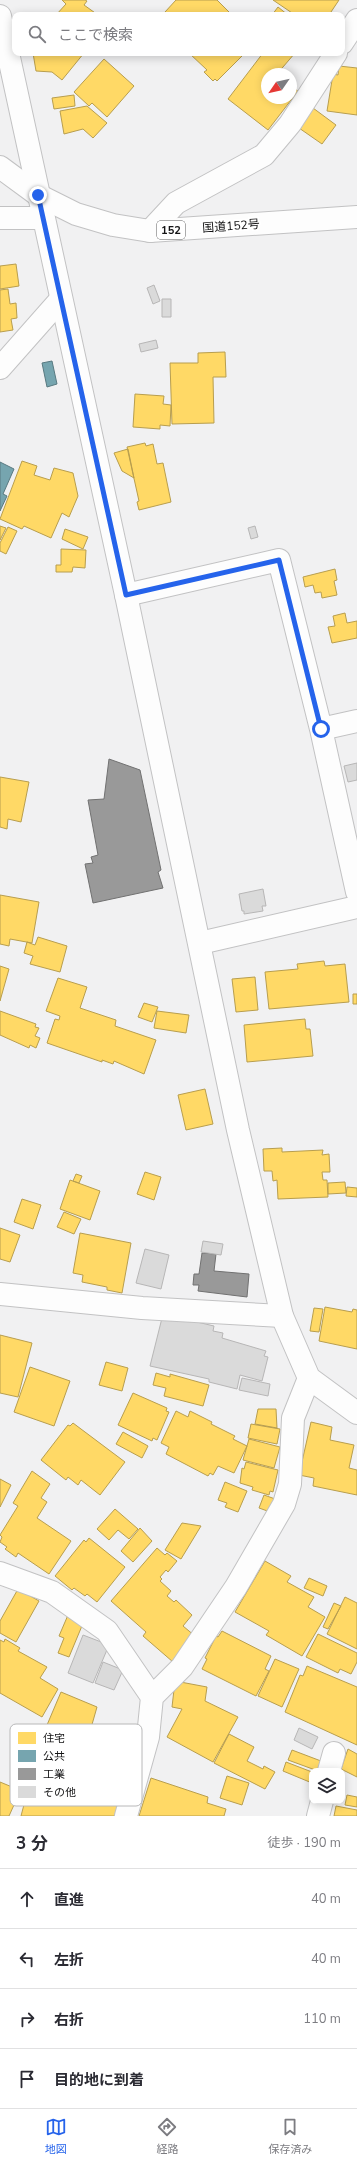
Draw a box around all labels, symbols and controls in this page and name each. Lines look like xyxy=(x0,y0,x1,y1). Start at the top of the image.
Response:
search box xyxy=(12,12,345,56)
icon: search xyxy=(26,23,48,45)
text: ここで検索 xyxy=(58,25,133,45)
north arrow xyxy=(261,68,297,104)
route end xyxy=(29,186,47,204)
street label: 国道152号 xyxy=(202,216,260,236)
road number: 152 xyxy=(157,221,185,239)
route start xyxy=(312,720,330,738)
legend xyxy=(10,1724,142,1806)
text: 住宅 xyxy=(43,1731,65,1746)
text: 公共 xyxy=(43,1749,65,1764)
text: 工業 xyxy=(43,1767,65,1782)
map controls xyxy=(309,1768,345,1804)
button: layers xyxy=(309,1768,345,1804)
text: その他 xyxy=(43,1785,76,1800)
text: 3 分 xyxy=(16,1832,48,1855)
text: 徒歩 · 190 m xyxy=(267,1834,341,1852)
icon: ahead xyxy=(16,1888,38,1910)
text: 直進 xyxy=(54,1890,84,1910)
text: 40 m xyxy=(311,1890,341,1908)
icon: left xyxy=(16,1948,38,1970)
text: 左折 xyxy=(54,1950,84,1970)
text: 40 m xyxy=(311,1950,341,1968)
icon: right xyxy=(16,2008,38,2030)
text: 右折 xyxy=(54,2010,84,2030)
text: 110 m xyxy=(303,2010,341,2028)
icon: arrive xyxy=(16,2068,38,2090)
text: 目的地に到着 xyxy=(54,2070,144,2090)
tab: 地図 xyxy=(45,2116,67,2157)
tab: 経路 xyxy=(156,2116,178,2157)
tab: 保存済み xyxy=(268,2116,312,2157)

